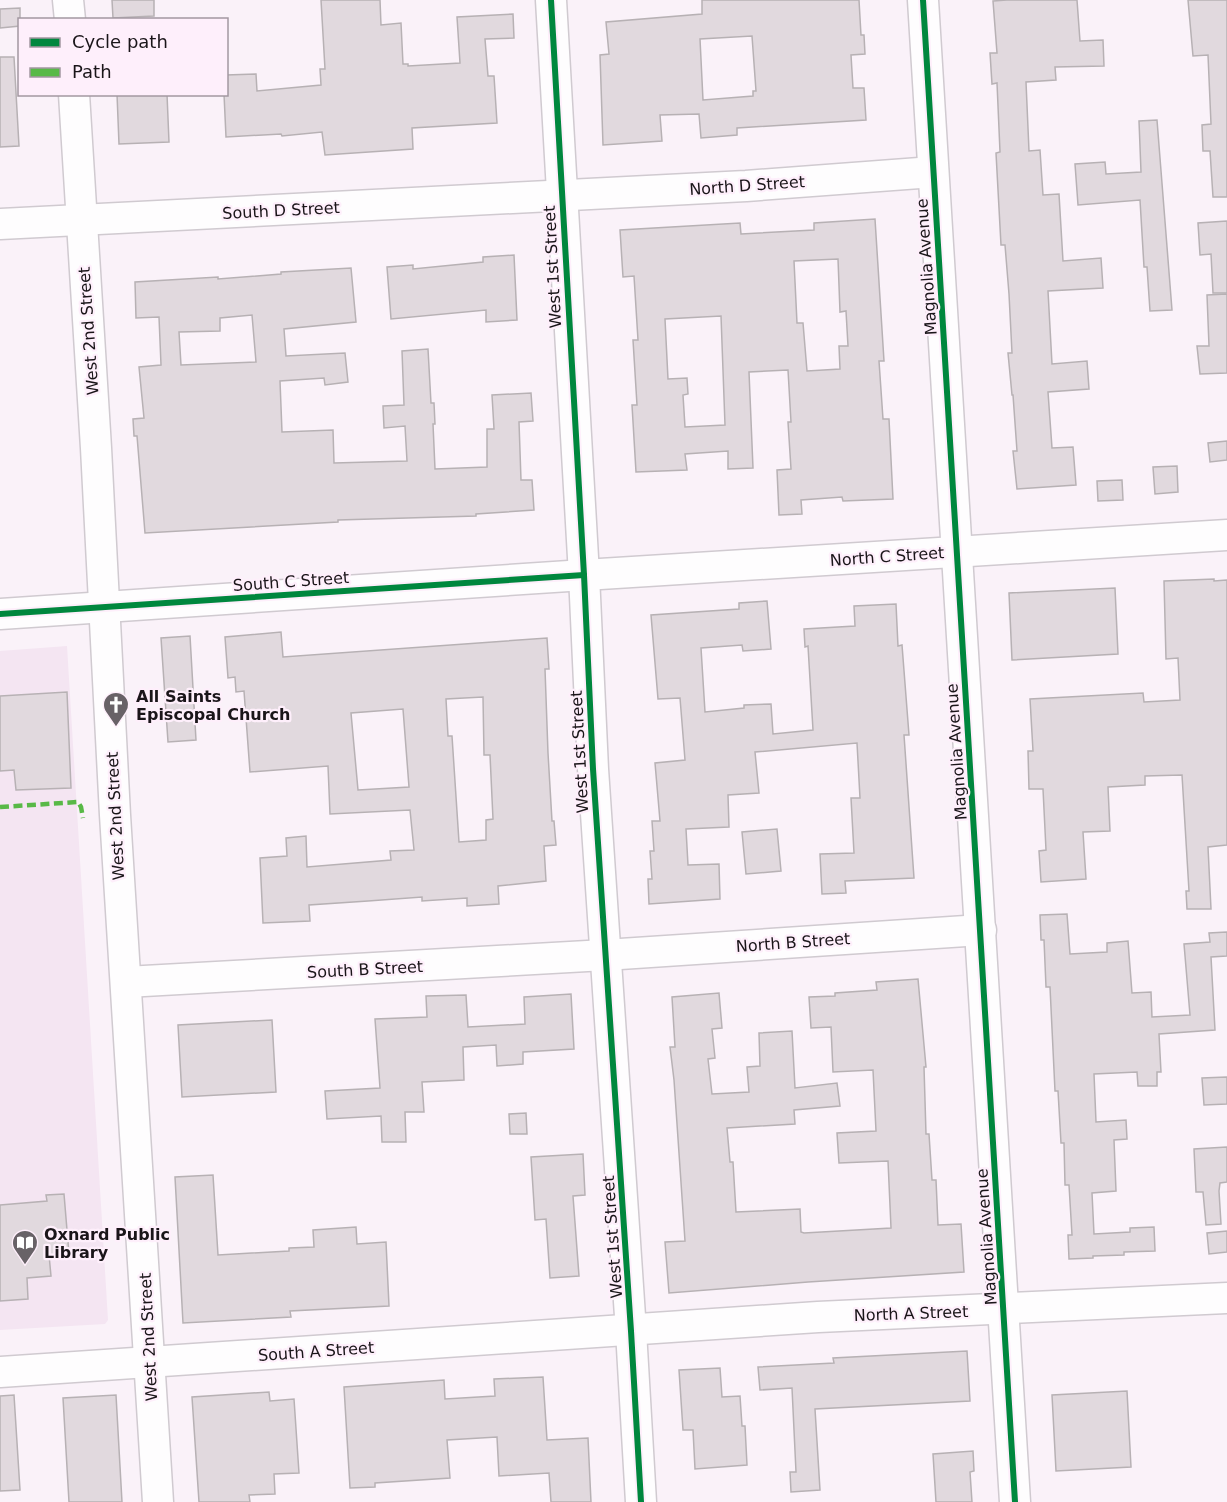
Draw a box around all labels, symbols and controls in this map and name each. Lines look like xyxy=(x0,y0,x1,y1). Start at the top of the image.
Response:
legend xyxy=(18,18,228,96)
text: Cycle path xyxy=(72,31,168,52)
text: Path xyxy=(72,61,112,82)
street label: North D Street xyxy=(689,172,805,199)
street label: South D Street xyxy=(222,198,340,223)
street label: Magnolia Avenue xyxy=(912,198,941,336)
street label: West 1st Street xyxy=(540,205,565,329)
street label: West 2nd Street xyxy=(75,266,102,396)
street label: North C Street xyxy=(829,543,945,570)
street label: South C Street xyxy=(232,568,350,595)
street label: Magnolia Avenue xyxy=(942,683,971,821)
place label: All Saints Episcopal Church xyxy=(136,687,290,724)
church icon: All Saints Episcopal Church xyxy=(101,690,131,728)
street label: West 1st Street xyxy=(567,690,592,814)
street label: West 2nd Street xyxy=(103,751,128,881)
street label: North B Street xyxy=(735,929,851,956)
street label: South B Street xyxy=(306,957,424,982)
street label: Magnolia Avenue xyxy=(972,1168,1001,1306)
street label: West 1st Street xyxy=(599,1175,626,1299)
place label: Oxnard Public Library xyxy=(44,1225,170,1262)
library icon: Oxnard Public Library xyxy=(10,1228,40,1266)
street label: West 2nd Street xyxy=(136,1272,161,1402)
street label: North A Street xyxy=(853,1302,969,1325)
street label: South A Street xyxy=(257,1338,375,1365)

